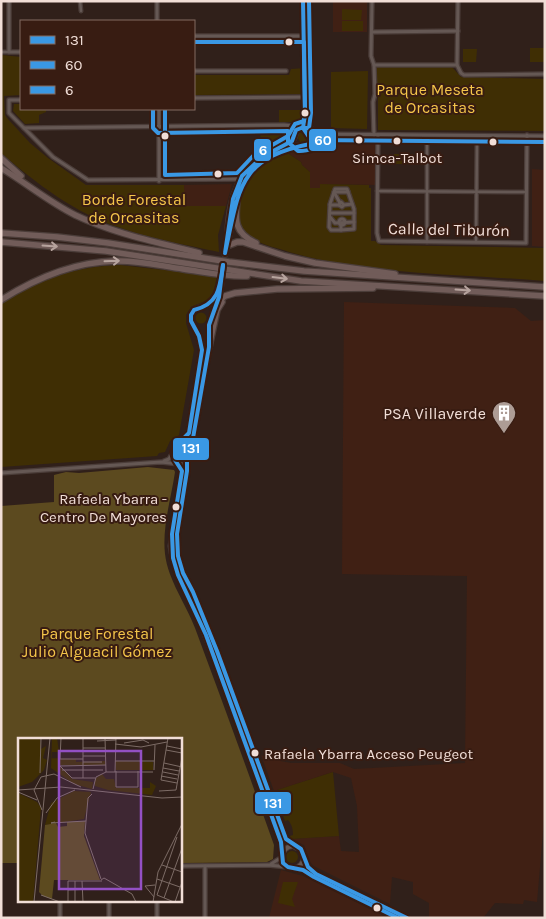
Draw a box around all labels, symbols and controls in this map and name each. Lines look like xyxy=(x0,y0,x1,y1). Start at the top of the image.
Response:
legend xyxy=(20,20,195,110)
text: 131 xyxy=(65,31,84,49)
unlabelled marker xyxy=(284,37,294,47)
text: 60 xyxy=(65,56,83,74)
park label: Parque Meseta de Orcasitas xyxy=(376,80,484,117)
text: 6 xyxy=(65,81,74,99)
unlabelled marker xyxy=(300,108,310,118)
line badge: 60 xyxy=(308,128,337,152)
unlabelled marker xyxy=(160,131,170,141)
text: 60 xyxy=(314,132,332,149)
unlabelled marker xyxy=(354,135,364,145)
marker: Simca-Talbot xyxy=(392,136,402,146)
unlabelled marker xyxy=(488,137,498,147)
line badge: 6 xyxy=(253,138,272,162)
text: 6 xyxy=(259,142,267,159)
place label: Simca-Talbot xyxy=(352,149,442,167)
unlabelled marker xyxy=(213,169,223,179)
park label: Borde Forestal de Orcasitas xyxy=(82,190,186,227)
street label: Calle del Tiburón xyxy=(388,219,510,240)
one-way arrow xyxy=(42,241,58,250)
one-way arrow xyxy=(103,257,119,266)
one-way arrow xyxy=(272,273,288,283)
one-way arrow xyxy=(455,286,471,295)
building icon: PSA Villaverde xyxy=(491,400,517,434)
place label: PSA Villaverde xyxy=(383,404,486,423)
line badge: 131 xyxy=(172,437,210,461)
text: 131 xyxy=(182,440,200,457)
place label: Rafaela Ybarra - Centro De Mayores xyxy=(40,490,167,526)
marker: Rafaela Ybarra - Centro De Mayores xyxy=(171,502,181,512)
park label: Parque Forestal Julio Alguacil Gómez xyxy=(22,624,172,661)
inset map xyxy=(18,738,181,902)
place label: Rafaela Ybarra Acceso Peugeot xyxy=(264,745,473,763)
marker: Rafaela Ybarra Acceso Peugeot xyxy=(250,748,260,758)
line badge: 131 xyxy=(254,791,292,815)
text: 131 xyxy=(264,795,282,812)
unlabelled marker xyxy=(372,903,382,913)

